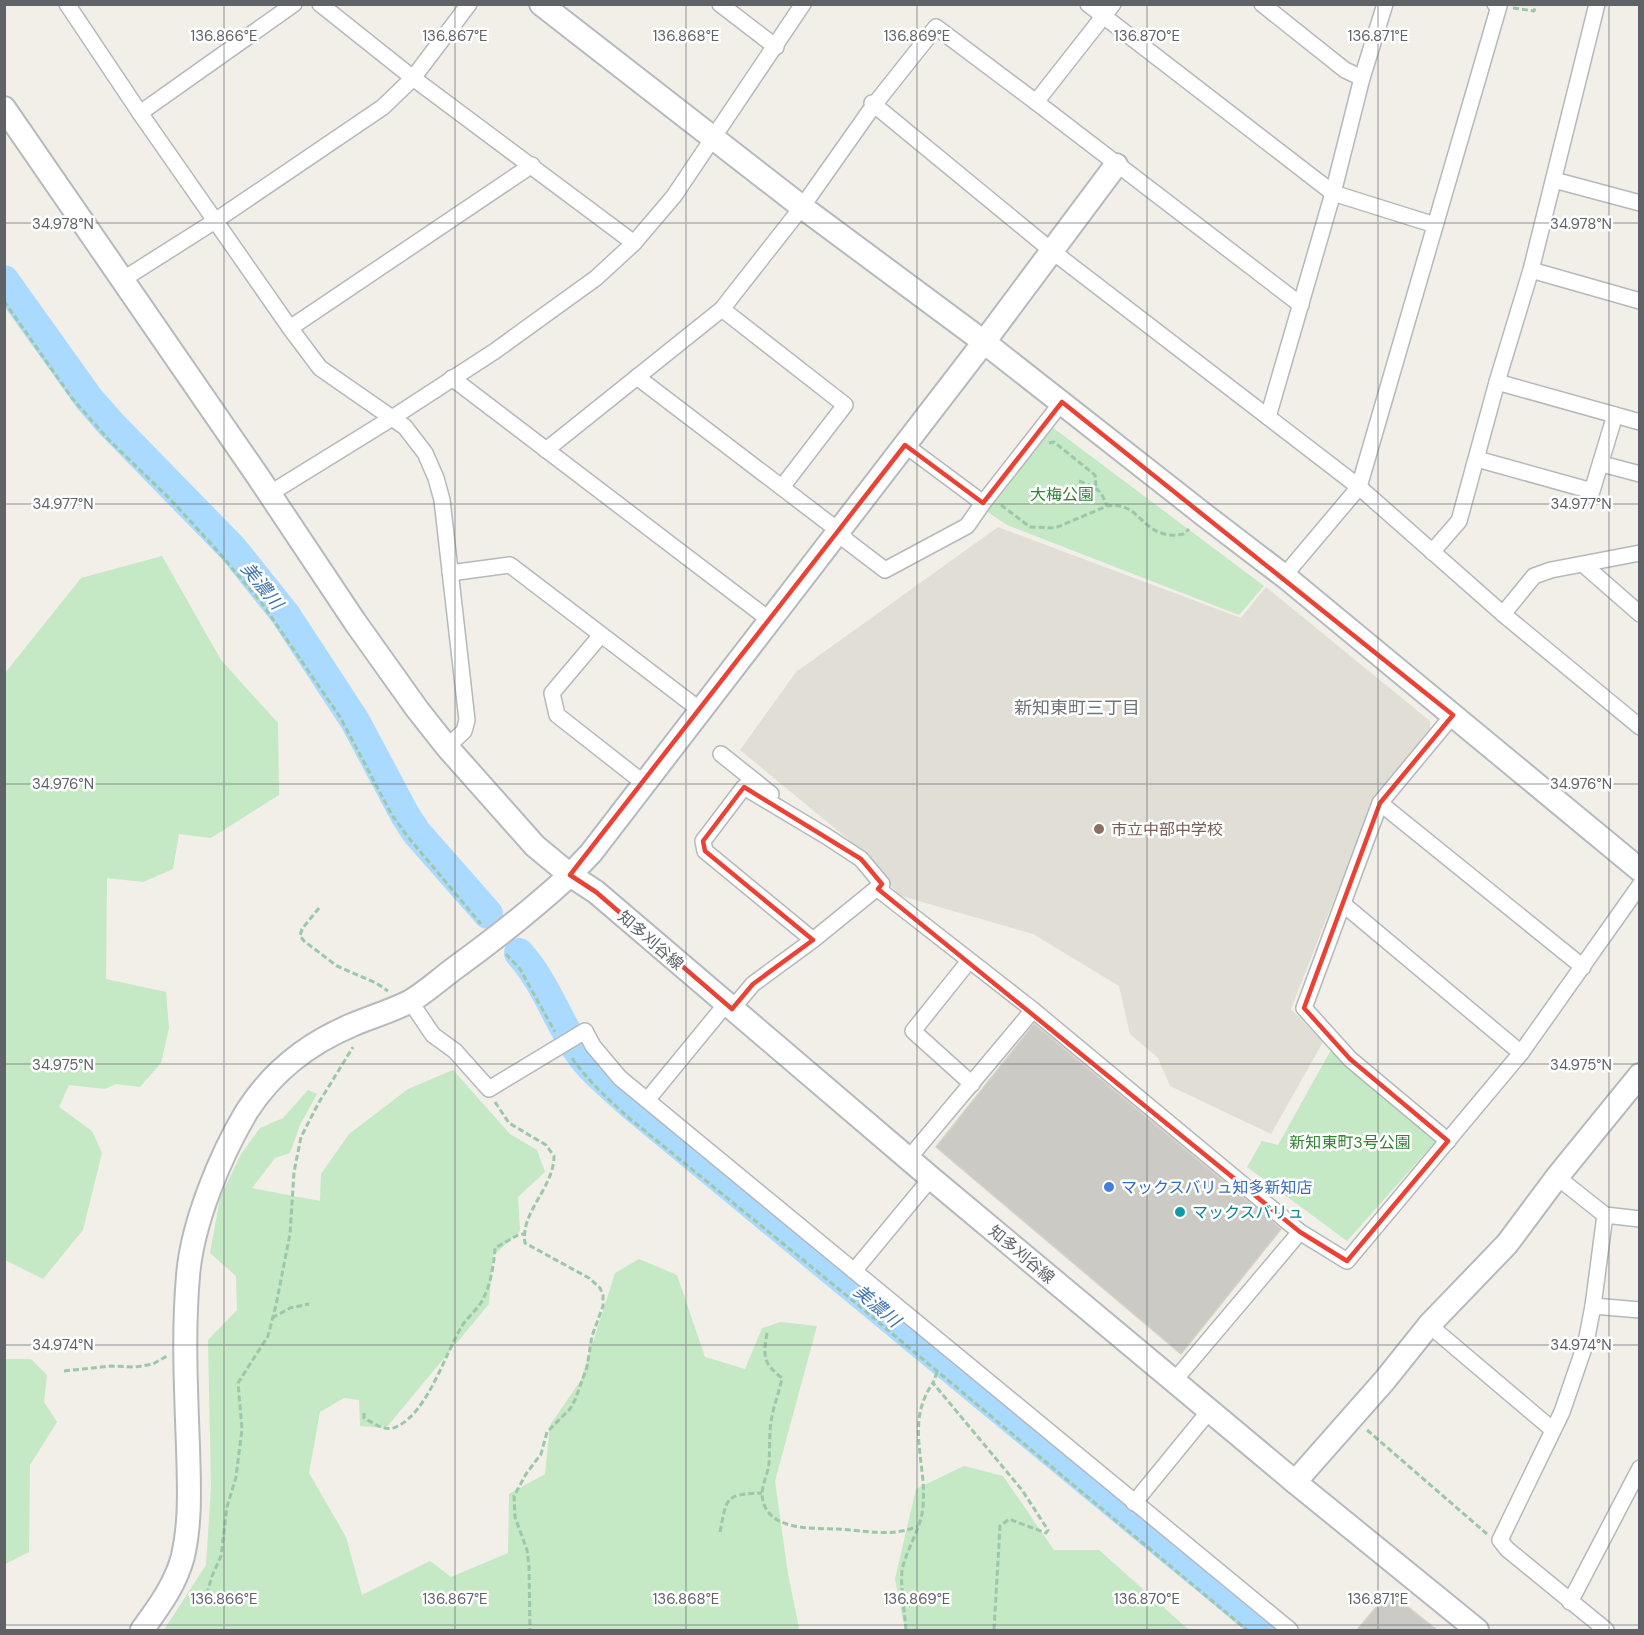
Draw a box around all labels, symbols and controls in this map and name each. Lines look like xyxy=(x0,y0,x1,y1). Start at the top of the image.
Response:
text: 136.866°E xyxy=(191,26,257,46)
text: 136.867°E xyxy=(422,26,488,46)
text: 136.868°E xyxy=(653,26,719,46)
text: 136.869°E xyxy=(884,26,950,46)
text: 136.870°E xyxy=(1114,26,1180,46)
text: 136.871°E xyxy=(1348,26,1408,46)
text: 34.978°N xyxy=(32,214,94,234)
text: 34.978°N xyxy=(1550,214,1612,234)
park label: 大梅公園 xyxy=(1030,484,1094,505)
text: 34.977°N xyxy=(32,494,94,514)
text: 34.977°N xyxy=(1550,494,1612,514)
water label: 美濃川 xyxy=(236,557,290,616)
district label: 新知東町三丁目 xyxy=(1014,696,1140,720)
text: 34.976°N xyxy=(32,774,94,794)
text: 34.976°N xyxy=(1550,774,1612,794)
place label: 市立中部中学校 xyxy=(1111,819,1223,840)
marker: 市立中部中学校 xyxy=(1092,822,1106,836)
street label: 知多刈谷線 xyxy=(614,906,688,975)
text: 34.975°N xyxy=(32,1055,94,1075)
text: 34.975°N xyxy=(1550,1055,1612,1075)
park label: 新知東町3号公園 xyxy=(1289,1132,1411,1153)
place label: マックスバリュ知多新知店 xyxy=(1121,1177,1313,1198)
marker: マックスバリュ知多新知店 xyxy=(1102,1180,1116,1194)
place label: マックスバリュ xyxy=(1192,1202,1304,1223)
marker: マックスバリュ xyxy=(1173,1205,1187,1219)
street label: 知多刈谷線 xyxy=(984,1221,1059,1288)
water label: 美濃川 xyxy=(849,1279,907,1334)
text: 34.974°N xyxy=(32,1335,94,1355)
text: 34.974°N xyxy=(1550,1335,1612,1355)
text: 136.866°E xyxy=(191,1589,257,1609)
text: 136.867°E xyxy=(422,1589,488,1609)
text: 136.868°E xyxy=(653,1589,719,1609)
text: 136.869°E xyxy=(884,1589,950,1609)
text: 136.870°E xyxy=(1114,1589,1180,1609)
text: 136.871°E xyxy=(1348,1589,1408,1609)

